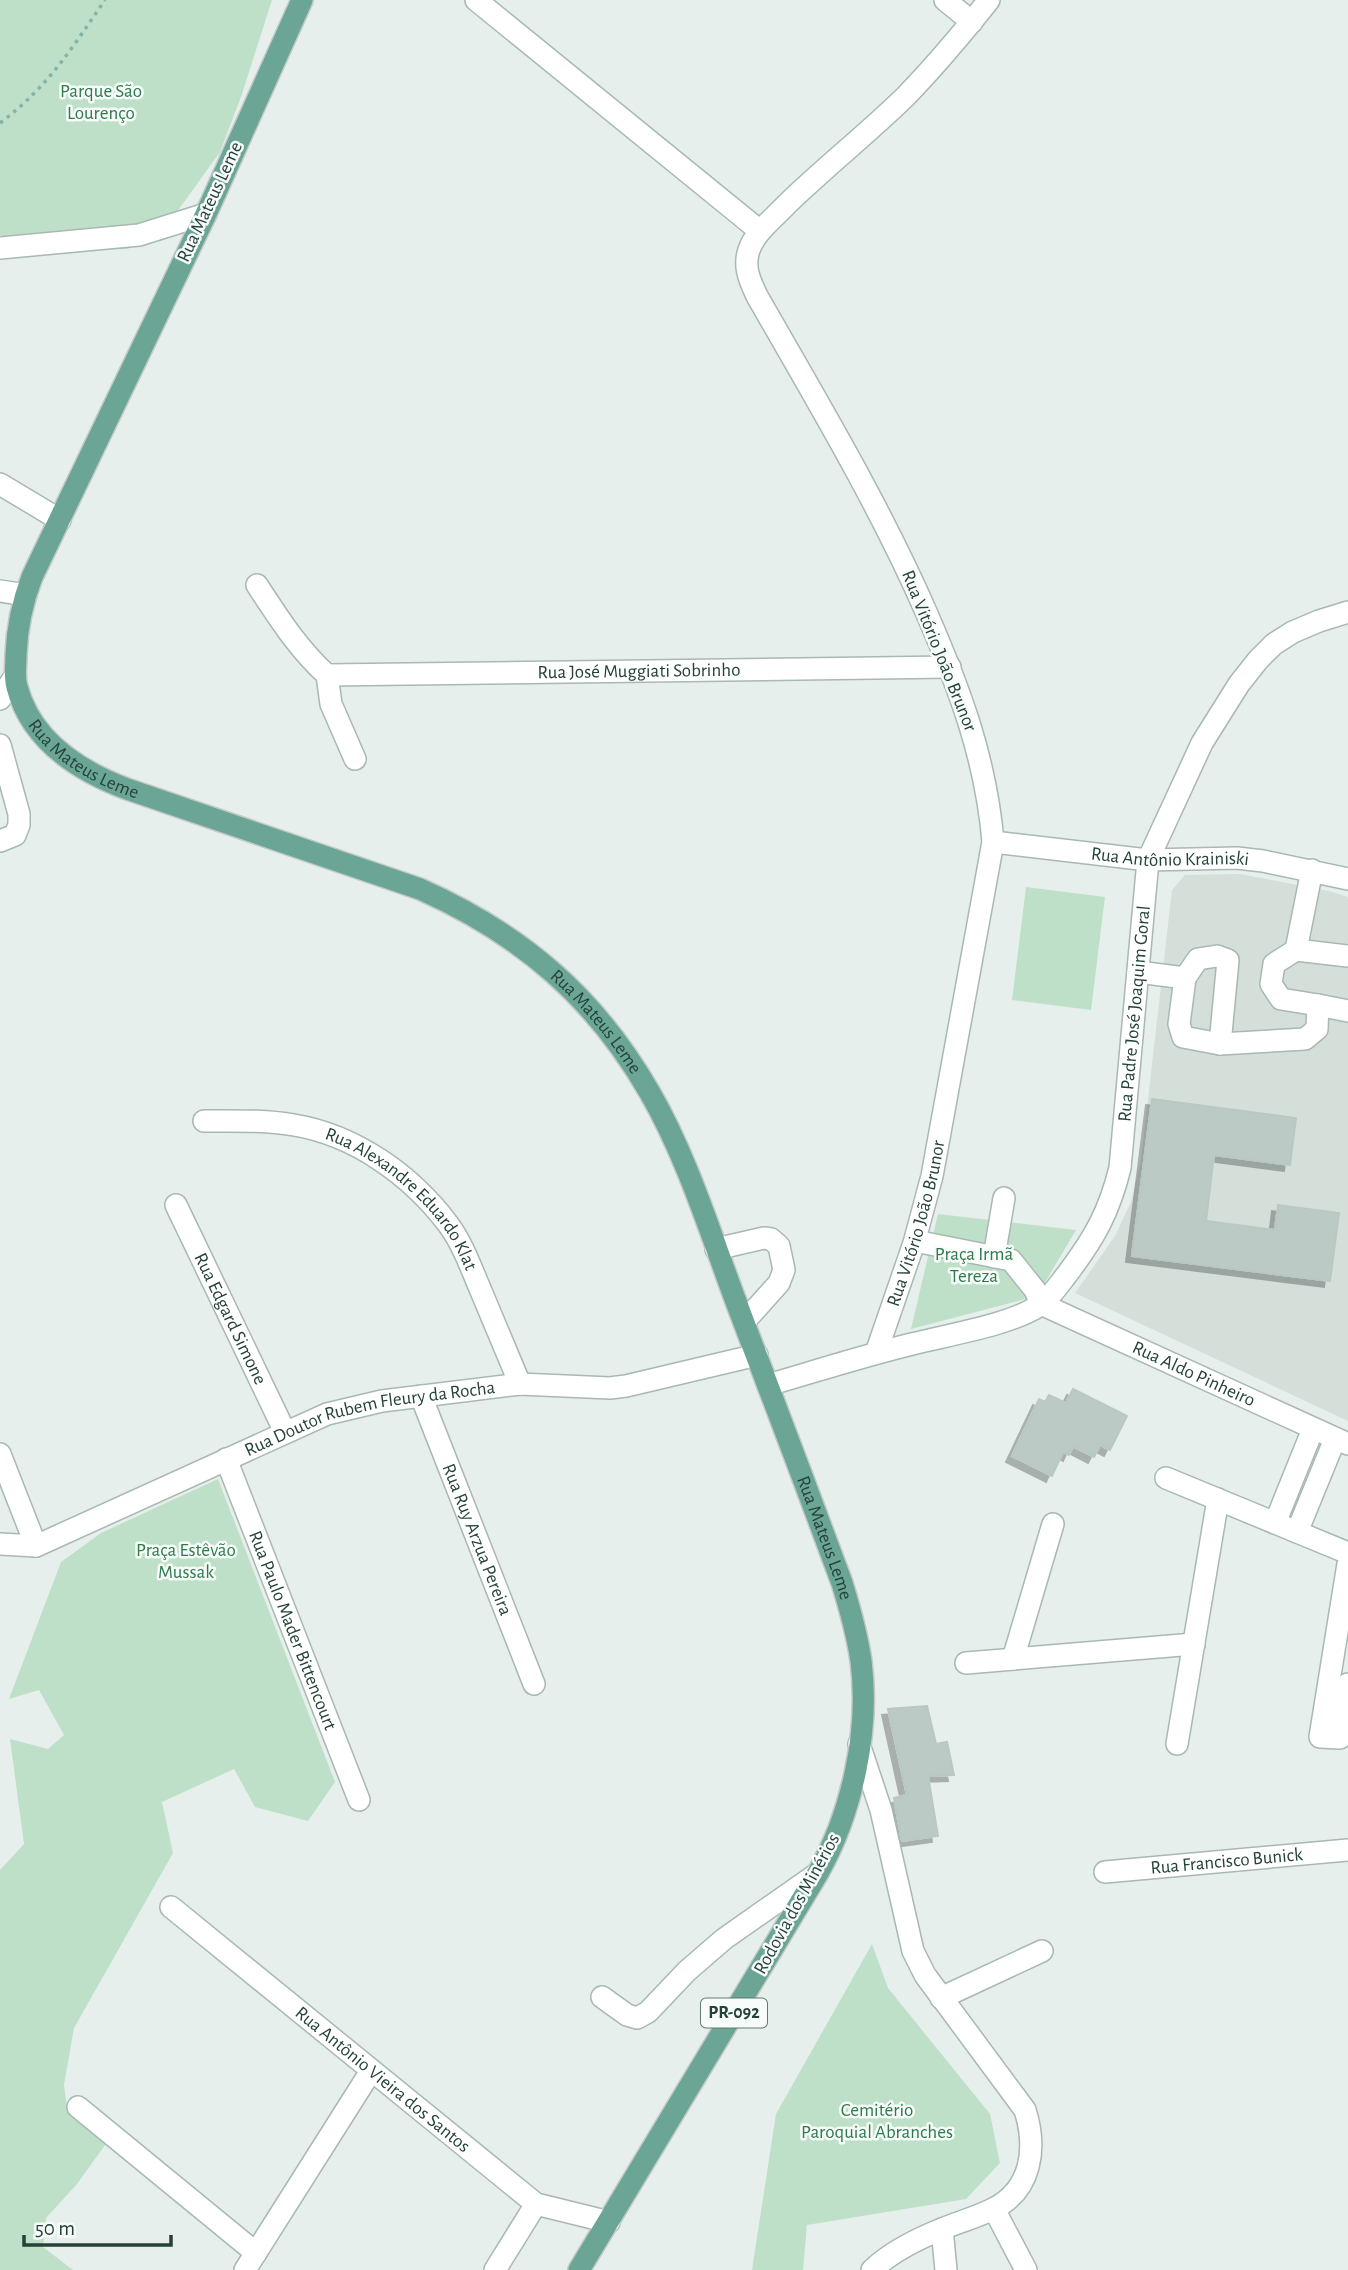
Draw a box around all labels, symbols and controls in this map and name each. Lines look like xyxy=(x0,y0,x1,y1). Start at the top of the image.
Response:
park label: Parque São Lourenço xyxy=(60,82,142,123)
street label: Rua Mateus Leme xyxy=(174,139,246,265)
street label: Rua Vitório João Brunor xyxy=(898,568,980,734)
street label: Rua José Muggiati Sobrinho xyxy=(537,660,741,682)
street label: Rua Mateus Leme xyxy=(25,716,141,802)
street label: Rua Antônio Krainiski xyxy=(1090,844,1250,870)
street label: Rua Padre José Joaquim Goral xyxy=(1115,905,1153,1123)
street label: Rua Mateus Leme xyxy=(547,966,645,1077)
street label: Rua Alexandre Eduardo Klat xyxy=(323,1124,481,1273)
street label: Rua Vitório João Brunor xyxy=(883,1139,948,1309)
park label: Praça Irmã Tereza xyxy=(935,1245,1013,1286)
street label: Rua Edgard Simone xyxy=(191,1250,270,1387)
street label: Rua Aldo Pinheiro xyxy=(1129,1337,1258,1410)
street label: Rua Doutor Rubem Fleury da Rocha xyxy=(242,1378,496,1460)
street label: Rua Ruy Arzua Pereira xyxy=(439,1461,516,1618)
street label: Rua Mateus Leme xyxy=(793,1473,856,1602)
street label: Rua Paulo Mader Bittencourt xyxy=(245,1528,340,1733)
park label: Praça Estêvão Mussak xyxy=(136,1541,236,1582)
street label: Rodovia dos Minérios xyxy=(751,1831,843,1977)
street label: Rua Francisco Bunick xyxy=(1150,1845,1304,1877)
road number: PR-092 xyxy=(701,1998,767,2027)
street label: Rua Antônio Vieira dos Santos xyxy=(292,2003,474,2156)
park label: Cemitério Paroquial Abranches xyxy=(801,2101,953,2142)
scale bar xyxy=(24,2204,172,2248)
text: 50 m xyxy=(35,2218,75,2239)

